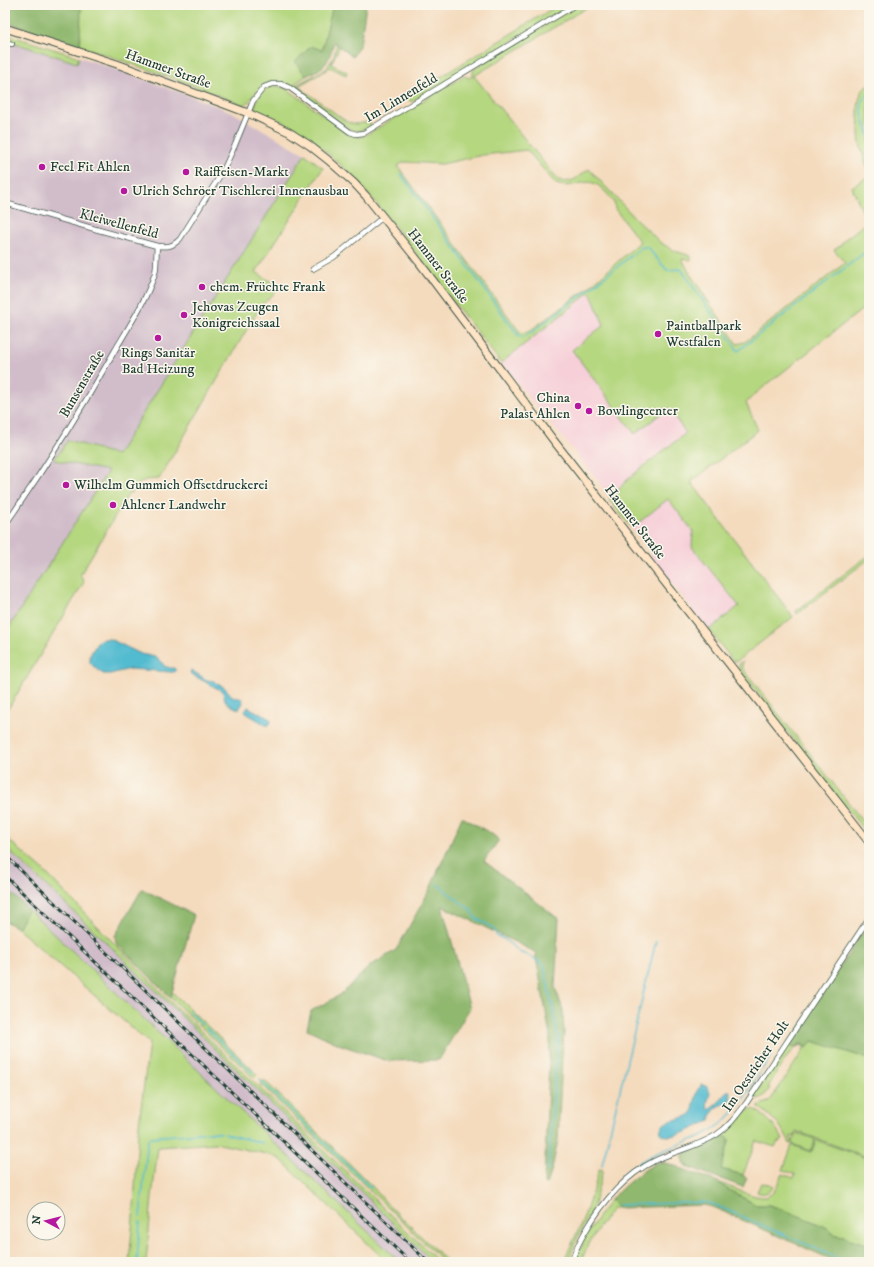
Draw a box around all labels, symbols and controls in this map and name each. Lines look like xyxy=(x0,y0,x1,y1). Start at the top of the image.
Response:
street label: Hammer Straße xyxy=(123,45,214,93)
street label: Im Linnenfeld xyxy=(361,69,441,127)
place label: Feel Fit Ahlen xyxy=(50,158,131,176)
marker: Feel Fit Ahlen xyxy=(37,162,47,172)
place label: Raiffeisen-Markt xyxy=(194,163,289,181)
marker: Raiffeisen-Markt xyxy=(181,167,191,177)
place label: Ulrich Schröer Tischlerei Innenausbau xyxy=(132,182,349,200)
marker: Ulrich Schröer Tischlerei Innenausbau xyxy=(119,186,129,196)
street label: Kleiwellenfeld xyxy=(78,205,160,243)
street label: Hammer Straße xyxy=(403,225,473,307)
place label: ehem. Früchte Frank xyxy=(210,278,326,296)
marker: ehem. Früchte Frank xyxy=(197,282,207,292)
place label: Jehovas Zeugen Königreichssaal xyxy=(190,298,280,332)
marker: Jehovas Zeugen Königreichssaal xyxy=(179,310,189,320)
place label: Paintballpark Westfalen xyxy=(665,317,741,351)
marker: Paintballpark Westfalen xyxy=(653,329,663,339)
marker: Rings Sanitär Bad Heizung xyxy=(153,333,163,343)
place label: Rings Sanitär Bad Heizung xyxy=(121,344,196,378)
street label: Bunsenstraße xyxy=(55,347,109,421)
place label: China Palast Ahlen xyxy=(500,389,571,423)
marker: China Palast Ahlen xyxy=(573,401,583,411)
place label: Bowlingcenter xyxy=(597,402,679,420)
marker: Bowlingcenter xyxy=(584,406,594,416)
place label: Wilhelm Gummich Offsetdruckerei xyxy=(73,476,268,494)
marker: Wilhelm Gummich Offsetdruckerei xyxy=(61,480,71,490)
street label: Hammer Straße xyxy=(600,481,670,563)
place label: Ahlener Landwehr xyxy=(121,496,227,514)
marker: Ahlener Landwehr xyxy=(108,500,118,510)
street label: Im Oestricher Holt xyxy=(719,1016,794,1115)
north arrow xyxy=(26,1201,66,1241)
text: N xyxy=(30,1215,45,1225)

